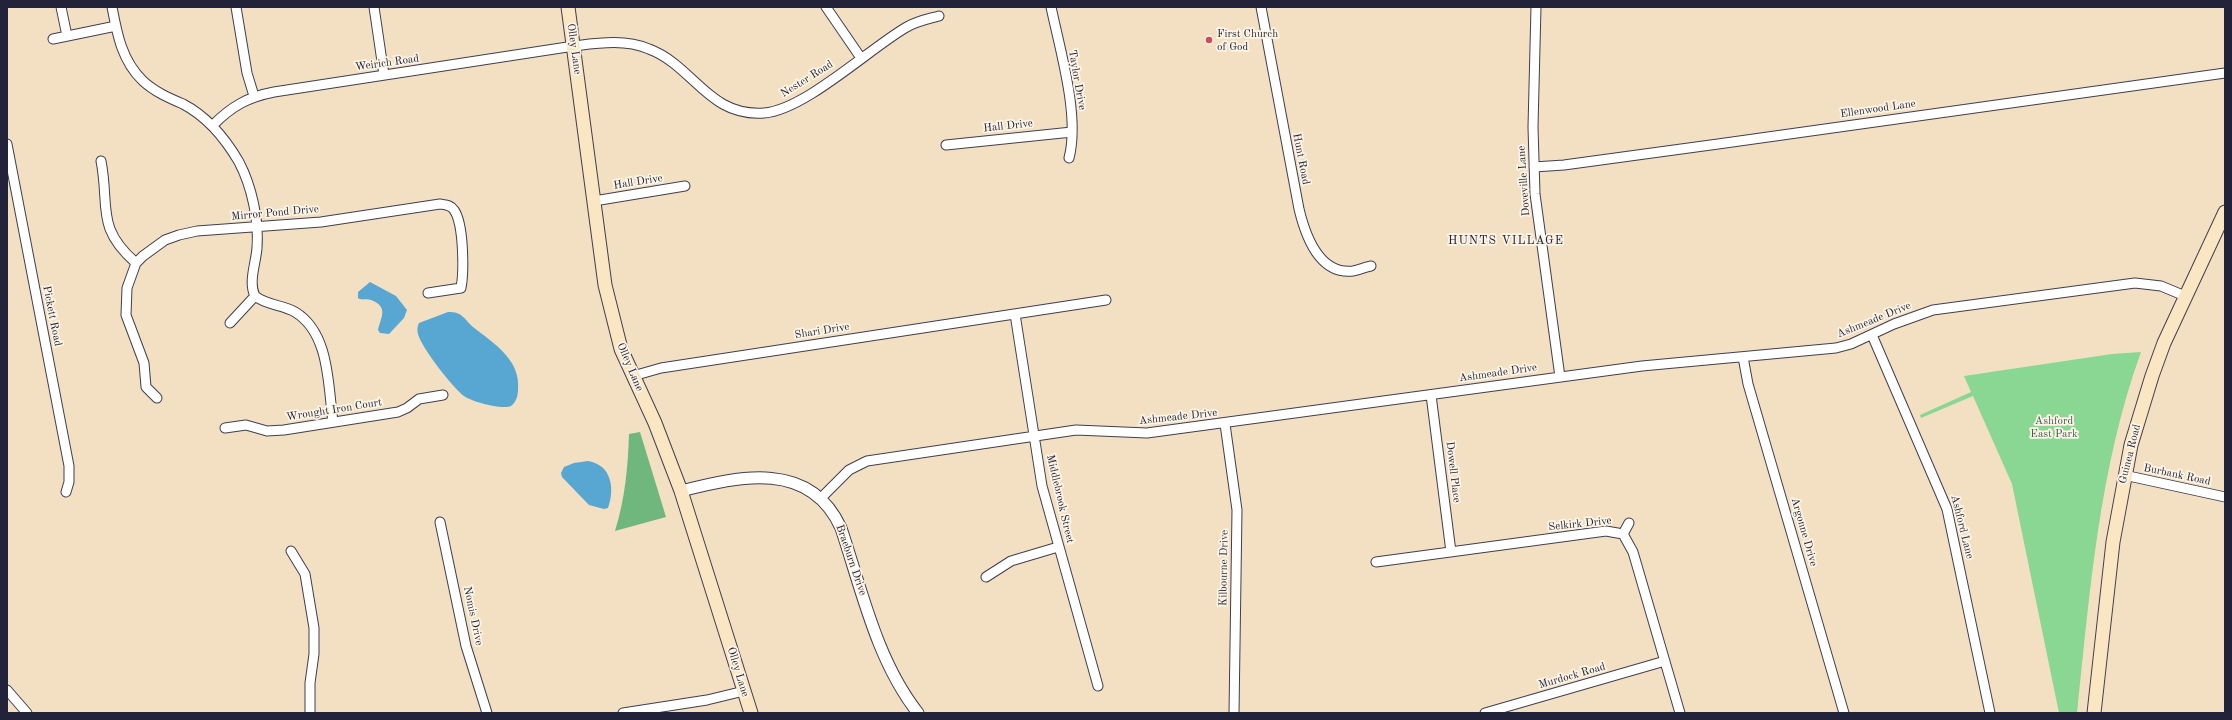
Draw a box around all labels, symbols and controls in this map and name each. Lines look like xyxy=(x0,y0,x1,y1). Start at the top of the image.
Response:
street label: Olley Lane xyxy=(564,23,584,75)
place label: First Church of God xyxy=(1217,27,1278,53)
marker: First Church of God xyxy=(1204,35,1214,45)
street label: Taylor Drive xyxy=(1065,49,1089,111)
street label: Weirich Road xyxy=(354,52,420,74)
street label: Nester Road xyxy=(778,58,836,100)
street label: Ellenwood Lane xyxy=(1839,97,1917,121)
street label: Hall Drive xyxy=(983,117,1033,135)
street label: Hunt Road xyxy=(1290,132,1312,186)
street label: Doveville Lane xyxy=(1515,145,1533,217)
street label: Hall Drive xyxy=(613,172,663,192)
street label: Mirror Pond Drive xyxy=(231,203,319,223)
district label: HUNTS VILLAGE xyxy=(1448,234,1564,248)
street label: Pickett Road xyxy=(40,285,64,347)
street label: Ashmeade Drive xyxy=(1835,299,1913,341)
street label: Shari Drive xyxy=(794,320,850,342)
street label: Olley Lane xyxy=(614,341,646,393)
street label: Ashmeade Drive xyxy=(1458,361,1538,385)
street label: Wrought Iron Court xyxy=(285,396,383,424)
street label: Ashmeade Drive xyxy=(1138,406,1218,428)
park label: Ashford East Park xyxy=(2030,414,2078,440)
street label: Guinea Road xyxy=(2116,423,2144,485)
street label: Dowell Place xyxy=(1443,441,1463,503)
street label: Middlebrook Street xyxy=(1043,453,1077,545)
street label: Burbank Road xyxy=(2142,461,2212,489)
street label: Ashford Lane xyxy=(1948,494,1976,560)
street label: Argonne Drive xyxy=(1788,496,1820,568)
street label: Selkirk Drive xyxy=(1548,514,1612,534)
street label: Braeburn Drive xyxy=(833,523,869,597)
street label: Kilbourne Drive xyxy=(1217,530,1231,606)
street label: Nomis Drive xyxy=(460,585,486,647)
street label: Olley Lane xyxy=(724,645,752,699)
street label: Murdock Road xyxy=(1537,660,1607,692)

